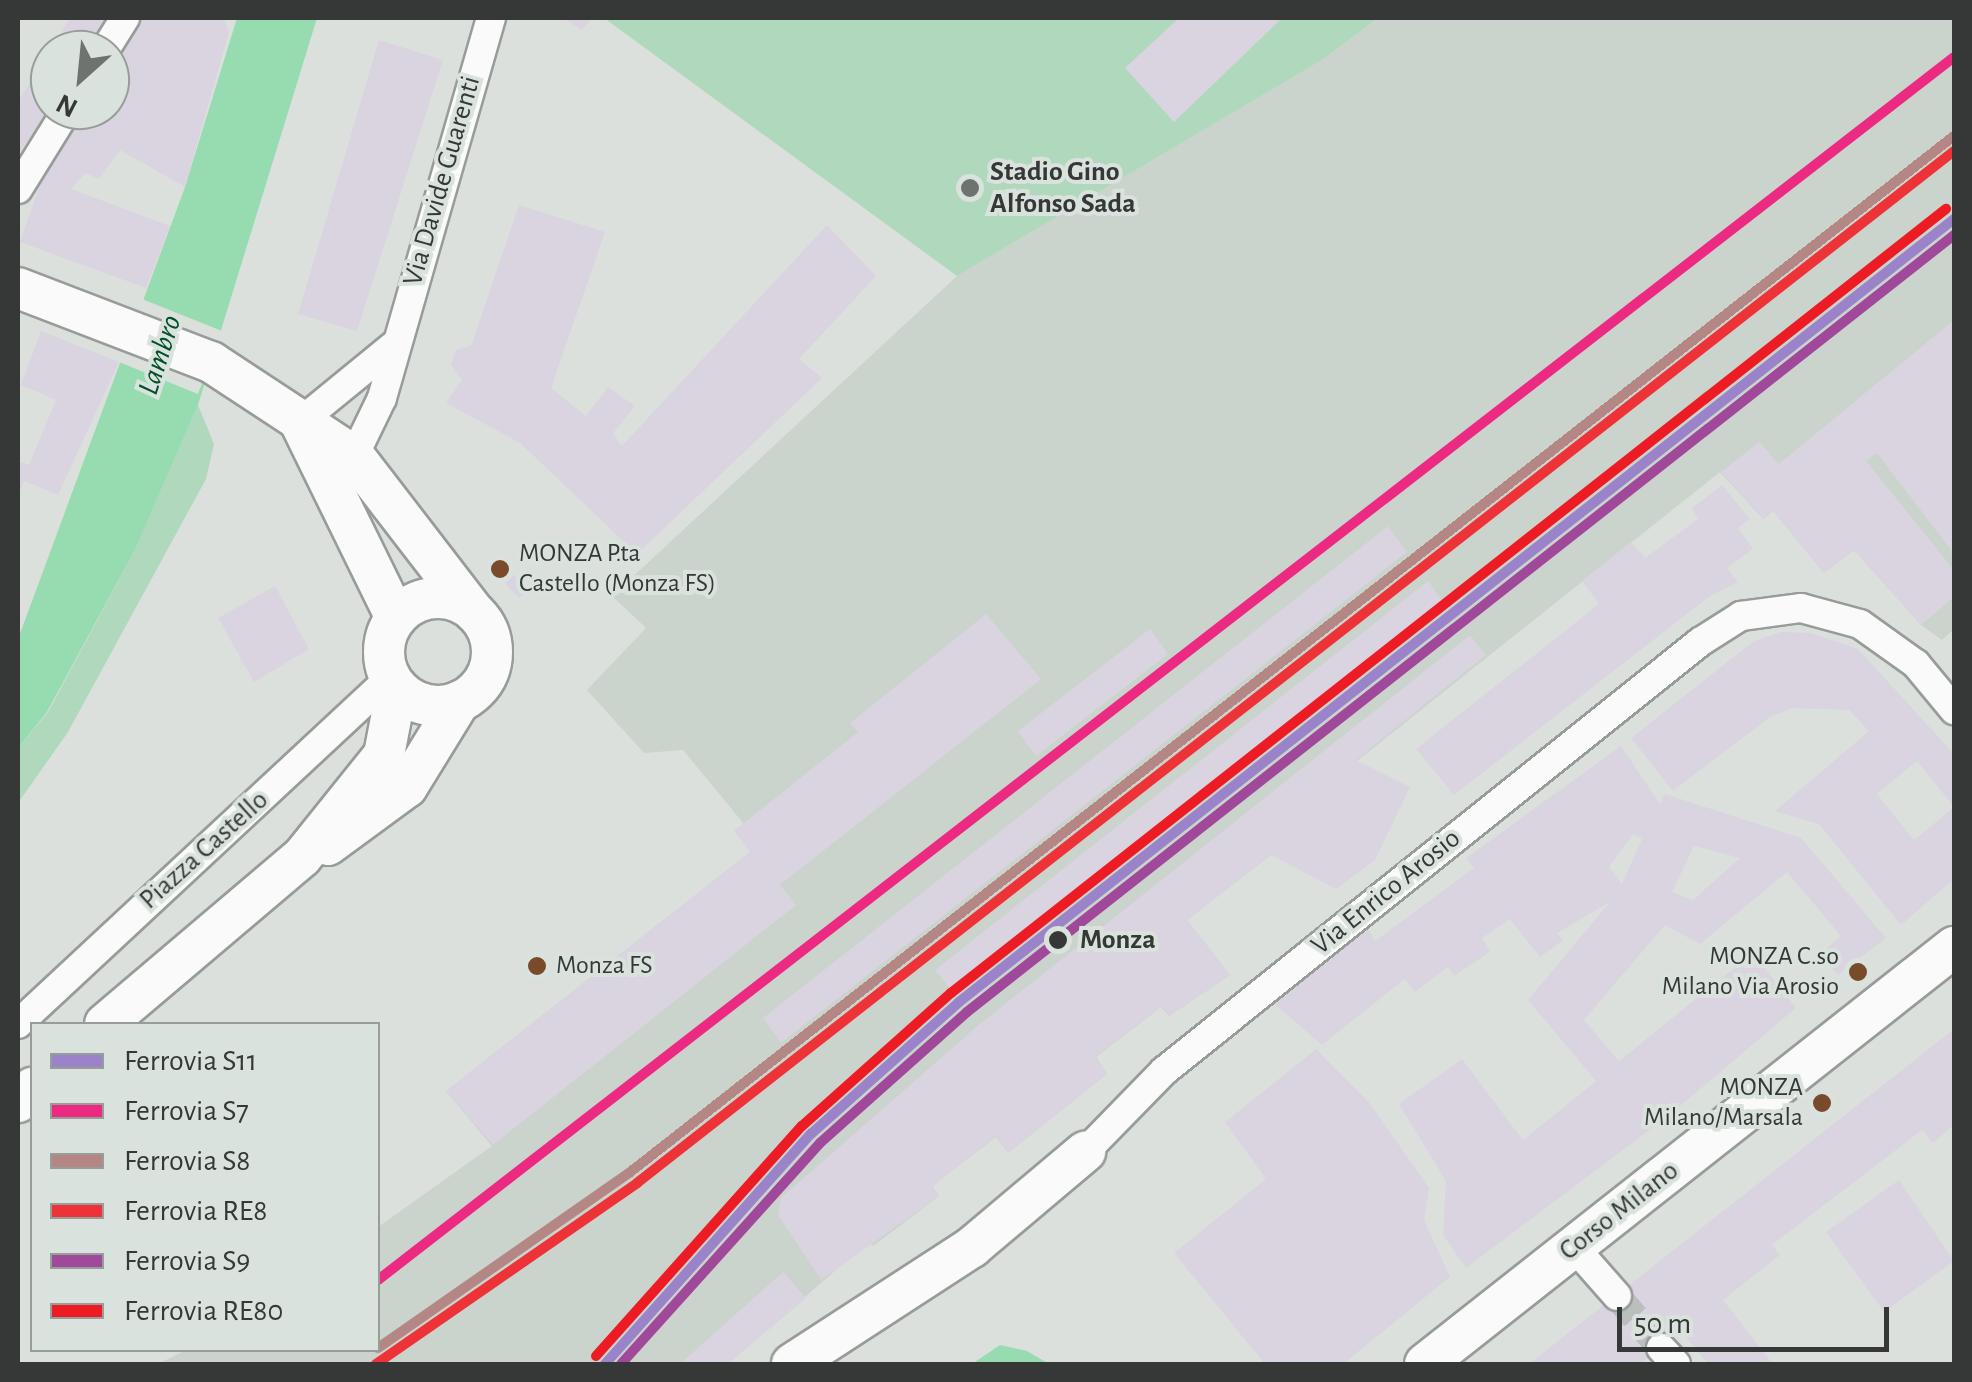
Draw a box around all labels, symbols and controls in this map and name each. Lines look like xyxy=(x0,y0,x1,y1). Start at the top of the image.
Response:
north arrow xyxy=(30,30,130,130)
street label: Via Davide Guarenti xyxy=(396,72,488,290)
text: N xyxy=(52,88,82,122)
place label: Stadio Gino Alfonso Sada xyxy=(990,155,1136,221)
marker: Stadio Gino Alfonso Sada xyxy=(959,177,981,199)
water label: Lambro xyxy=(130,311,190,399)
place label: MONZA P.ta Castello (Monza FS) xyxy=(519,538,716,600)
marker: MONZA P.ta Castello (Monza FS) xyxy=(490,559,510,579)
street label: Piazza Castello xyxy=(133,783,275,917)
street label: Via Enrico Arosio xyxy=(1305,822,1467,962)
place label: Monza xyxy=(1080,923,1156,957)
marker: Monza xyxy=(1045,927,1071,953)
place label: MONZA C.so Milano Via Arosio xyxy=(1662,941,1839,1002)
place label: Monza FS xyxy=(556,950,652,982)
marker: Monza FS xyxy=(527,956,547,976)
marker: MONZA C.so Milano Via Arosio xyxy=(1848,962,1868,982)
legend xyxy=(30,1022,380,1352)
text: Ferrovia S11 xyxy=(124,1046,257,1076)
place label: MONZA Milano/Marsala xyxy=(1644,1072,1803,1134)
marker: MONZA Milano/Marsala xyxy=(1812,1093,1832,1113)
text: Ferrovia S7 xyxy=(124,1096,249,1126)
text: Ferrovia S8 xyxy=(124,1146,251,1176)
street label: Corso Milano xyxy=(1553,1154,1685,1268)
text: Ferrovia RE8 xyxy=(124,1196,268,1226)
text: Ferrovia S9 xyxy=(124,1246,250,1276)
scale bar xyxy=(1622,1287,1894,1349)
text: Ferrovia RE80 xyxy=(124,1296,283,1326)
text: 50 m xyxy=(1634,1309,1691,1339)

